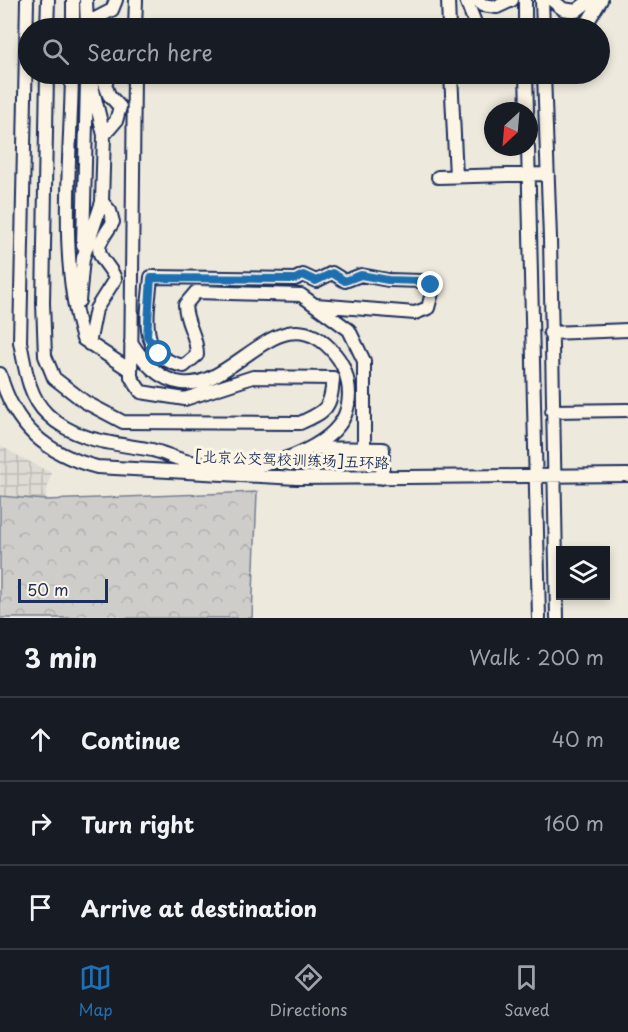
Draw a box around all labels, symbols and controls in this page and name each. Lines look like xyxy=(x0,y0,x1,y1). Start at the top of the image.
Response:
search box xyxy=(18,18,610,84)
icon: search xyxy=(39,35,72,68)
text: Search here xyxy=(87,35,213,68)
north arrow xyxy=(484,102,538,156)
route end xyxy=(417,271,443,297)
route start xyxy=(145,340,171,366)
street label: [北京公交驾校训练场]五环路 xyxy=(195,444,390,473)
map controls xyxy=(556,546,610,600)
button: layers xyxy=(556,546,610,600)
scale bar xyxy=(18,576,108,604)
text: 50 m xyxy=(27,577,68,601)
text: 3 min xyxy=(24,638,97,677)
text: Walk · 200 m xyxy=(469,642,604,672)
icon: ahead xyxy=(24,723,57,756)
text: Continue xyxy=(81,723,180,756)
text: 40 m xyxy=(552,724,604,754)
icon: right xyxy=(24,807,57,840)
text: Turn right xyxy=(81,807,194,840)
text: 160 m xyxy=(544,808,604,838)
icon: arrive xyxy=(24,891,57,924)
text: Arrive at destination xyxy=(81,891,317,924)
tab: Map xyxy=(78,961,113,1021)
tab: Directions xyxy=(269,961,347,1021)
tab: Saved xyxy=(504,961,550,1021)

